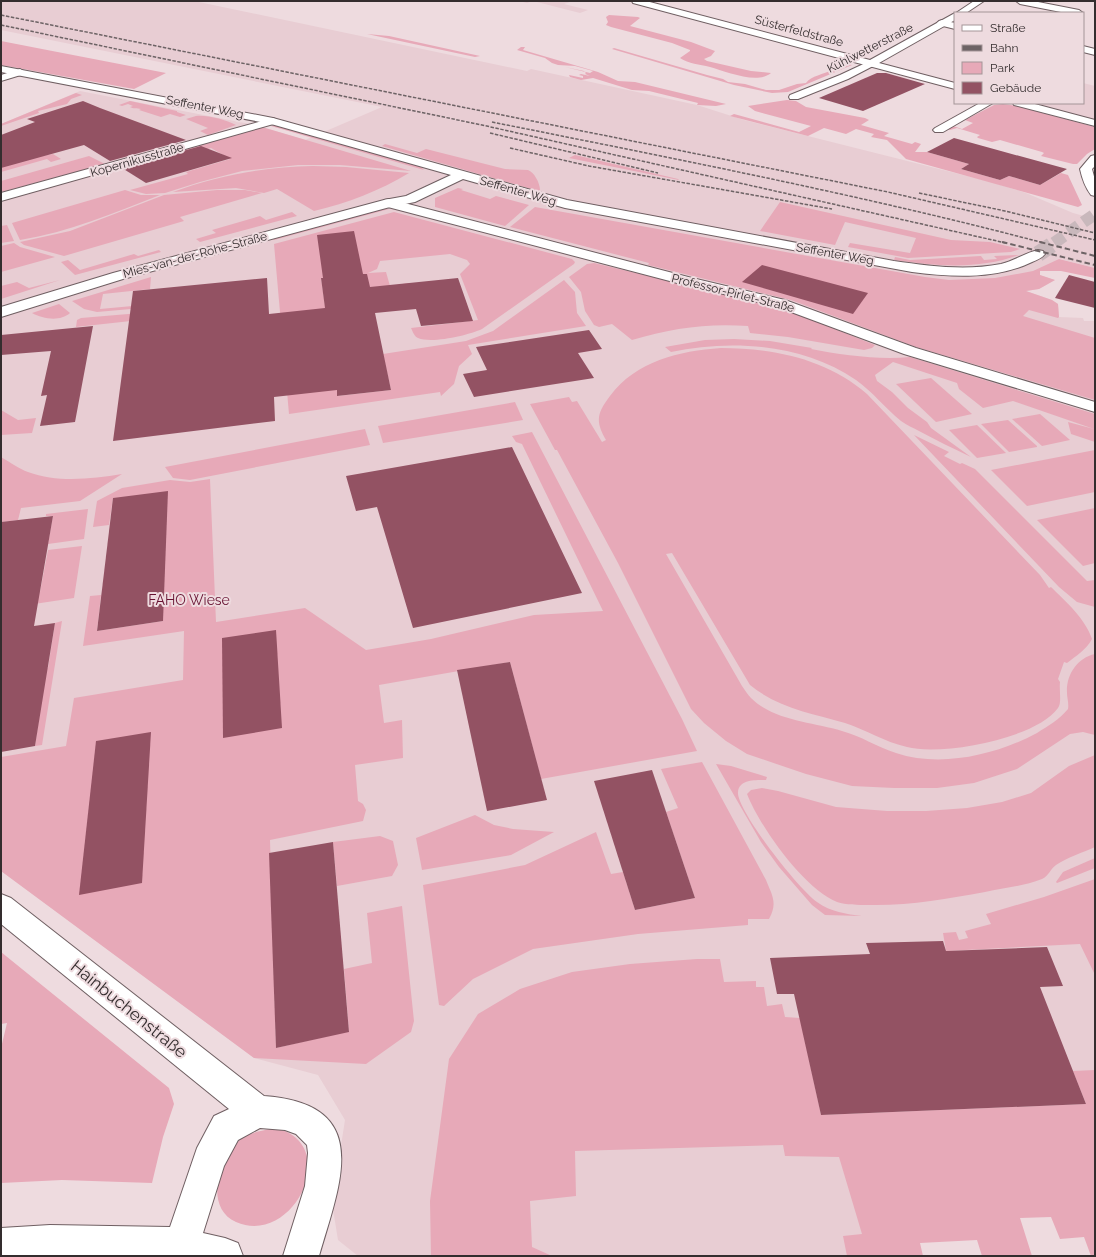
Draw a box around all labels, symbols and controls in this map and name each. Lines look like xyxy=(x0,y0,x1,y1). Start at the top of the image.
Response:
street label: Süsterfeldstraße xyxy=(753,12,845,50)
legend xyxy=(954,12,1084,104)
street label: Kühlwetterstraße xyxy=(825,20,915,76)
text: Straße xyxy=(990,21,1026,35)
text: Bahn xyxy=(990,41,1019,55)
text: Park xyxy=(990,61,1015,75)
text: Gebäude xyxy=(990,81,1041,95)
street label: Seffenter Weg xyxy=(165,93,245,121)
street label: Kopernikusstraße xyxy=(89,140,185,180)
street label: Seffenter Weg xyxy=(478,173,558,209)
street label: Mies-van-der-Rohe-Straße xyxy=(121,229,269,281)
street label: Seffenter Weg xyxy=(795,240,875,268)
street label: Professor-Pirlet-Straße xyxy=(670,271,796,315)
park label: FAHO Wiese xyxy=(148,592,230,608)
street label: Hainbuchenstraße xyxy=(67,956,191,1062)

